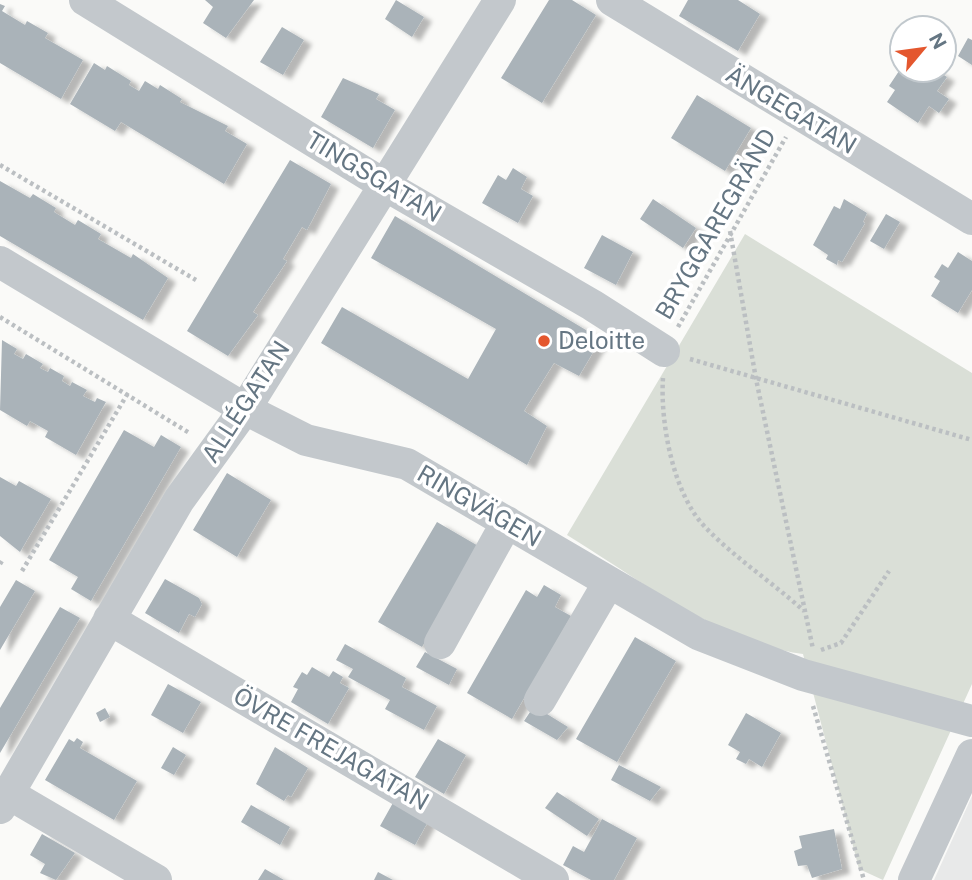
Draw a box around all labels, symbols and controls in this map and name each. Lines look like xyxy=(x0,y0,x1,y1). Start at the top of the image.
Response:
north arrow xyxy=(888,14,958,84)
text: N xyxy=(925,29,951,53)
street label: ÄNGEGATAN xyxy=(721,59,862,159)
street label: BRYGGAREGRÄND xyxy=(649,123,781,324)
street label: TINGSGATAN xyxy=(302,125,447,227)
place label: Deloitte xyxy=(558,326,645,354)
marker: Deloitte xyxy=(536,333,552,349)
street label: ALLÉGATAN xyxy=(195,335,295,468)
street label: RINGVÄGEN xyxy=(413,458,546,552)
street label: ÖVRE FREJAGATAN xyxy=(229,680,435,815)

